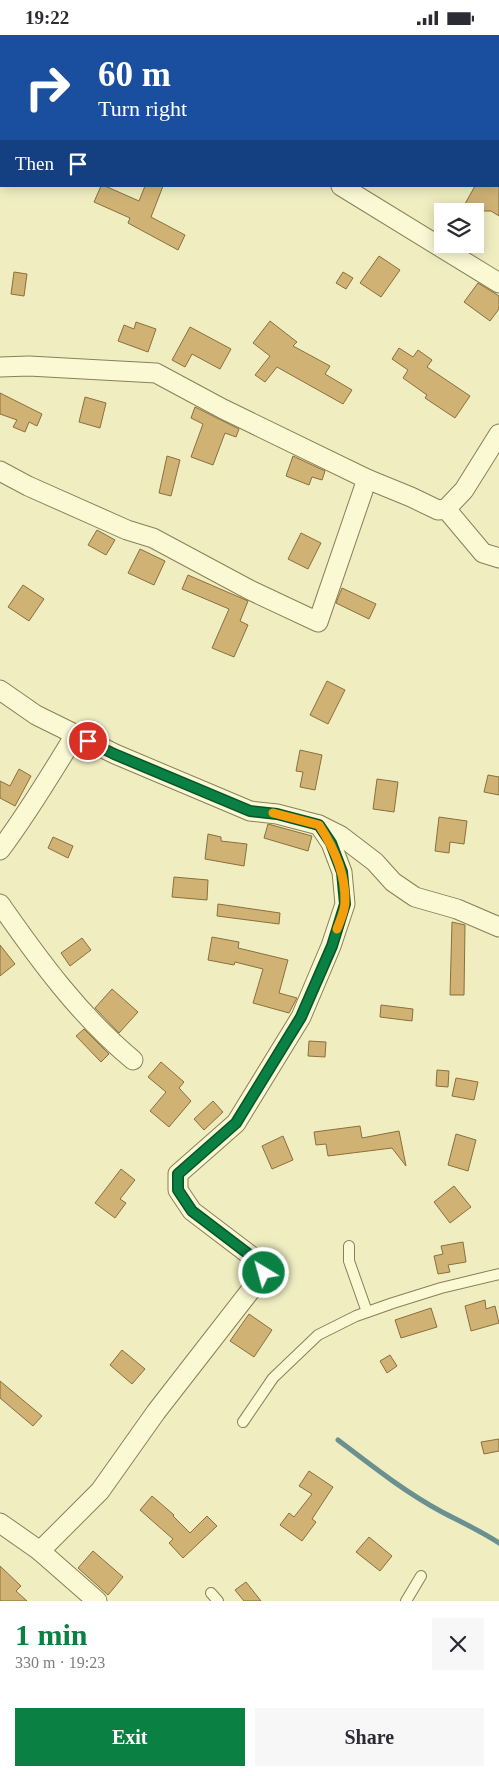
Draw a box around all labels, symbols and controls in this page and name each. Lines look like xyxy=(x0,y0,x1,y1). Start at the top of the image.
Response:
text: 19:22 xyxy=(25,7,69,28)
icon: right xyxy=(15,55,80,120)
text: 60 m xyxy=(98,55,171,94)
text: Turn right xyxy=(98,96,187,121)
icon: arrive xyxy=(64,150,92,178)
text: Then xyxy=(15,153,54,174)
map controls xyxy=(434,203,484,253)
button: layers xyxy=(434,203,484,253)
pin xyxy=(67,720,109,762)
icon: arrive xyxy=(74,727,102,755)
position arrow xyxy=(237,1246,289,1298)
text: 1 min xyxy=(15,1618,88,1651)
button: close xyxy=(432,1618,484,1670)
text: 330 m · 19:23 xyxy=(15,1654,105,1671)
button: Exit xyxy=(15,1708,245,1766)
button: Share xyxy=(255,1708,484,1766)

